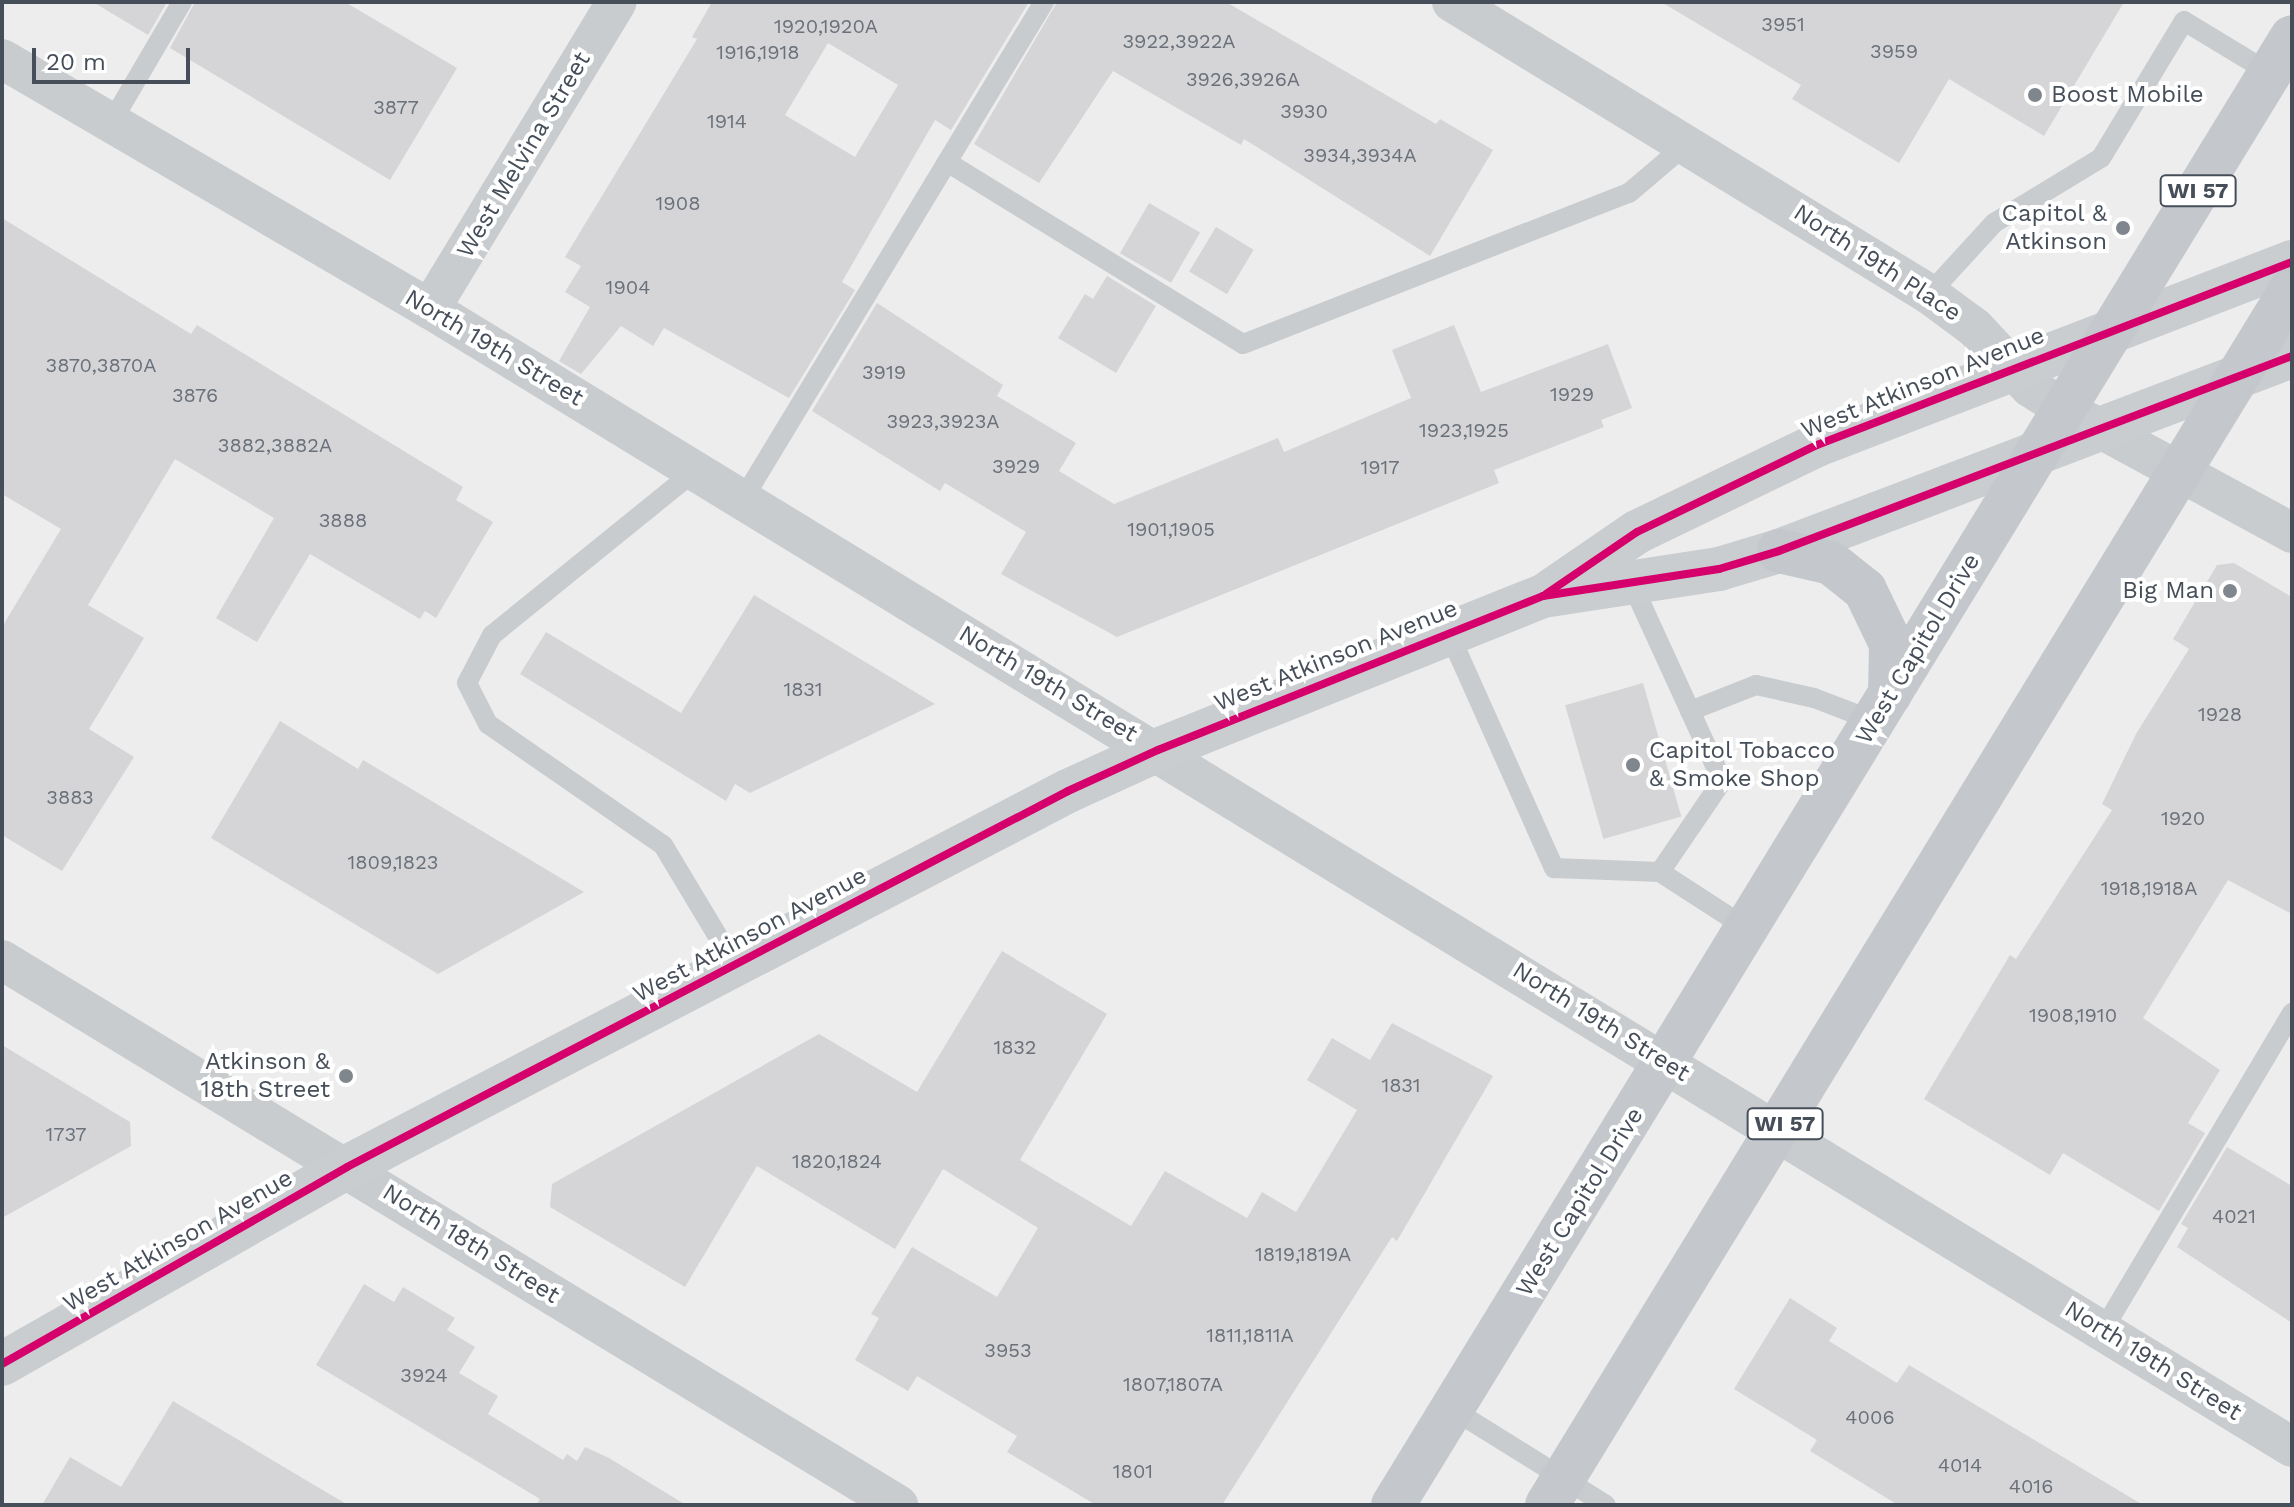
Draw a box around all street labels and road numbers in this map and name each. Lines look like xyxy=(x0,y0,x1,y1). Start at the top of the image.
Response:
street label: West Melvina Street xyxy=(451,47,597,263)
road number: WI 57 xyxy=(2158,173,2238,209)
street label: North 19th Place xyxy=(1788,198,1966,328)
street label: North 19th Street xyxy=(399,283,589,413)
street label: West Atkinson Avenue xyxy=(1796,321,2050,445)
street label: West Capitol Drive xyxy=(1849,548,1987,750)
street label: West Atkinson Avenue xyxy=(1209,594,1463,718)
street label: North 19th Street xyxy=(953,619,1143,749)
street label: West Atkinson Avenue xyxy=(628,861,872,1009)
street label: North 19th Street xyxy=(1507,956,1695,1088)
street label: West Capitol Drive xyxy=(1510,1102,1650,1302)
road number: WI 57 xyxy=(1745,1106,1825,1142)
street label: West Atkinson Avenue xyxy=(57,1163,299,1319)
street label: North 18th Street xyxy=(377,1178,565,1310)
street label: North 19th Street xyxy=(2059,1295,2247,1427)

